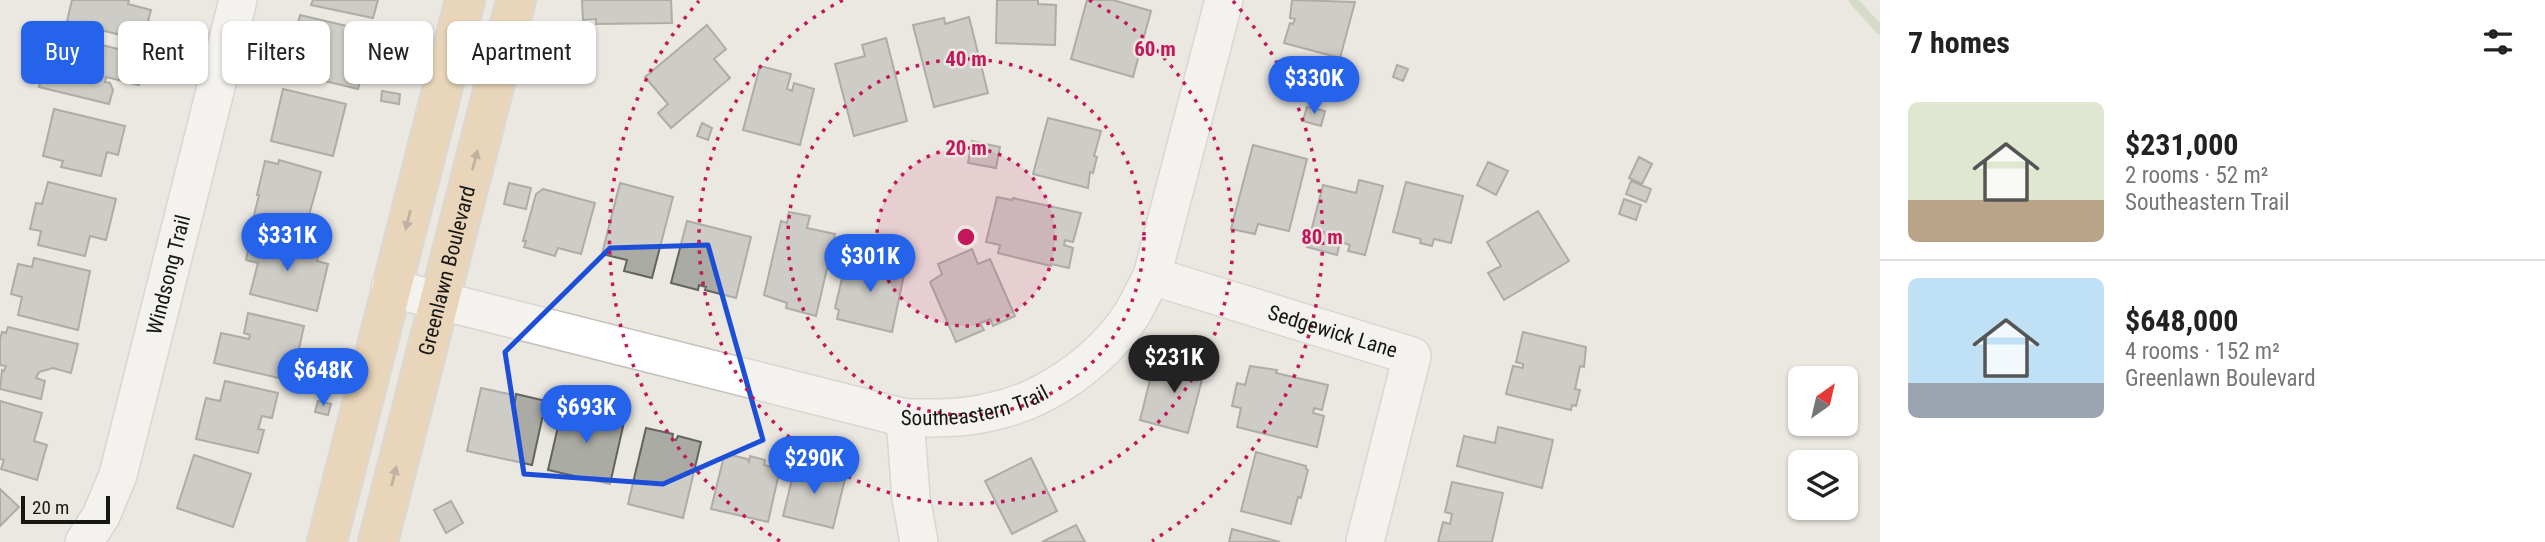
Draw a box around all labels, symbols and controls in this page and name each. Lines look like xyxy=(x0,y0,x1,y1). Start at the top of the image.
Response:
chip: Buy xyxy=(21,21,104,84)
chip: Rent xyxy=(118,21,208,84)
chip: Filters xyxy=(222,21,330,84)
chip: New xyxy=(344,21,433,84)
chip: Apartment xyxy=(447,21,596,84)
icon: filters xyxy=(2479,23,2517,61)
text: 7 homes xyxy=(1908,25,2010,60)
text: 60 m xyxy=(1134,37,1176,61)
text: 40 m xyxy=(945,47,987,71)
pin: $330K xyxy=(1265,57,1363,116)
text: $330K xyxy=(1284,65,1344,92)
text: $231,000 xyxy=(2125,127,2238,162)
icon: home xyxy=(1964,130,2048,214)
text: 20 m xyxy=(945,136,987,160)
one-way arrow xyxy=(470,149,481,171)
text: 2 rooms · 52 m² xyxy=(2125,162,2268,189)
street label: Greenlawn Boulevard xyxy=(414,183,480,358)
text: Southeastern Trail xyxy=(2125,189,2290,216)
one-way arrow xyxy=(402,209,413,231)
street label: Windsong Trail xyxy=(142,212,195,337)
pin: $331K xyxy=(238,214,336,273)
text: $331K xyxy=(257,222,317,249)
centre of rings xyxy=(954,225,978,249)
text: 80 m xyxy=(1301,225,1343,249)
pin: $301K xyxy=(821,234,919,294)
text: $301K xyxy=(840,243,900,270)
street label: Sedgewick Lane xyxy=(1265,300,1400,363)
text: $648,000 xyxy=(2125,303,2238,338)
icon: home xyxy=(1964,306,2048,390)
pin: $231K xyxy=(1125,336,1223,395)
text: 4 rooms · 152 m² xyxy=(2125,338,2280,365)
text: $231K xyxy=(1144,344,1204,371)
pin: $648K xyxy=(274,348,372,408)
text: $648K xyxy=(293,357,353,384)
text: Greenlawn Boulevard xyxy=(2125,365,2316,392)
north arrow xyxy=(1788,366,1858,436)
map controls xyxy=(1788,366,1858,520)
street label: Southeastern Trail xyxy=(901,381,1052,430)
pin: $693K xyxy=(537,386,635,445)
text: $693K xyxy=(556,394,616,421)
pin: $290K xyxy=(765,436,863,496)
text: $290K xyxy=(784,445,844,472)
button: layers xyxy=(1788,450,1858,520)
one-way arrow xyxy=(389,465,400,487)
scale bar xyxy=(21,493,110,525)
text: 20 m xyxy=(32,496,69,519)

